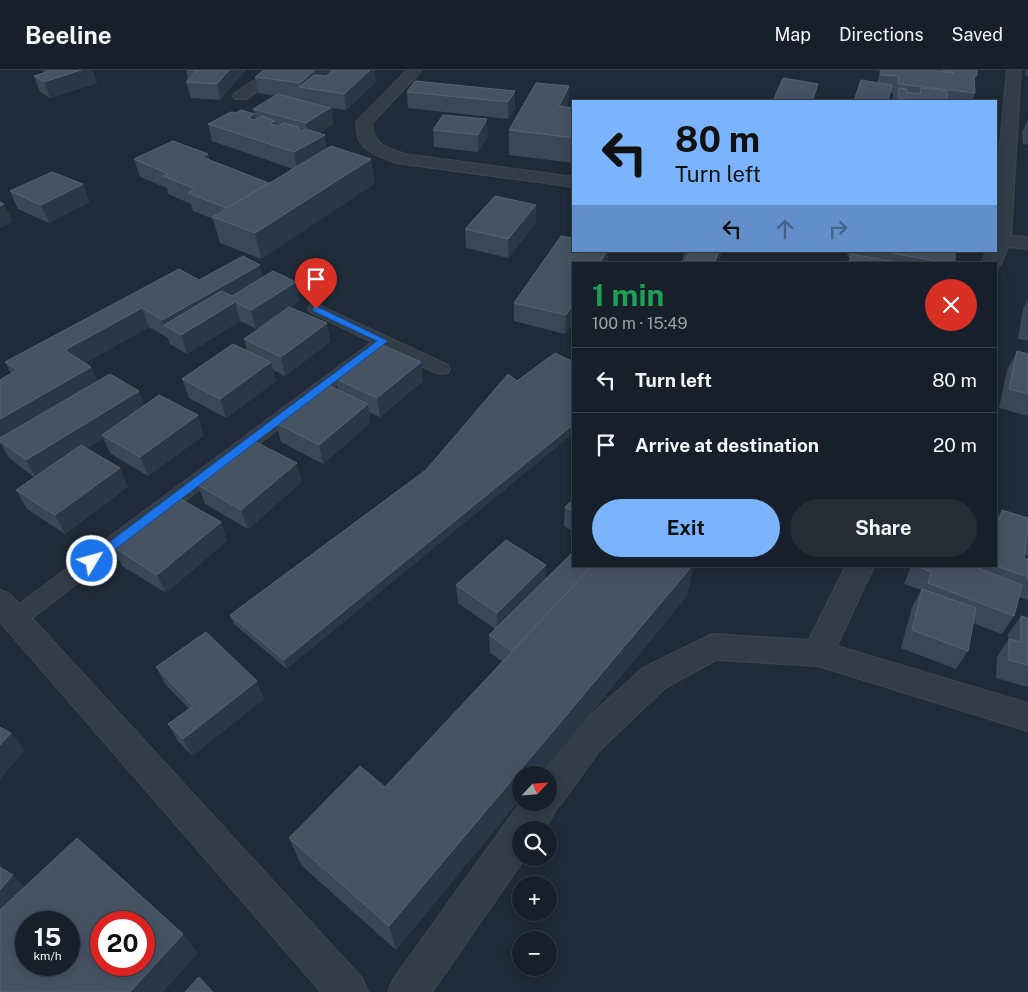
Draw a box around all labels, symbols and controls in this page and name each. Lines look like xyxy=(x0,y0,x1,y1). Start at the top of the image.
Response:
text: Beeline xyxy=(25,21,112,49)
text: Map xyxy=(774,24,811,45)
text: Directions xyxy=(839,24,924,45)
text: Saved xyxy=(952,24,1003,45)
text: 80 m xyxy=(675,119,760,160)
icon: left xyxy=(592,120,657,185)
text: Turn left xyxy=(675,161,761,187)
icon: left xyxy=(718,215,746,243)
icon: ahead xyxy=(771,215,799,243)
icon: right xyxy=(824,215,852,243)
pin xyxy=(295,258,337,309)
icon: arrive xyxy=(302,265,330,293)
text: 1 min xyxy=(592,277,664,313)
button: close xyxy=(925,279,977,331)
text: 100 m · 15:49 xyxy=(592,314,687,333)
icon: left xyxy=(592,366,620,394)
text: Turn left xyxy=(635,369,712,391)
text: 80 m xyxy=(932,369,977,391)
icon: arrive xyxy=(592,431,620,459)
text: Arrive at destination xyxy=(635,434,819,456)
text: 20 m xyxy=(933,434,977,456)
button: Exit xyxy=(592,499,780,557)
button: Share xyxy=(790,499,977,557)
position arrow xyxy=(65,534,117,586)
north arrow xyxy=(512,766,558,811)
map controls xyxy=(512,766,557,976)
button: search xyxy=(512,821,557,866)
button: + xyxy=(512,876,557,921)
speed limit sign: 20 xyxy=(90,911,155,976)
text: 15 xyxy=(34,922,61,952)
button: − xyxy=(512,931,557,976)
text: km/h xyxy=(33,949,62,963)

